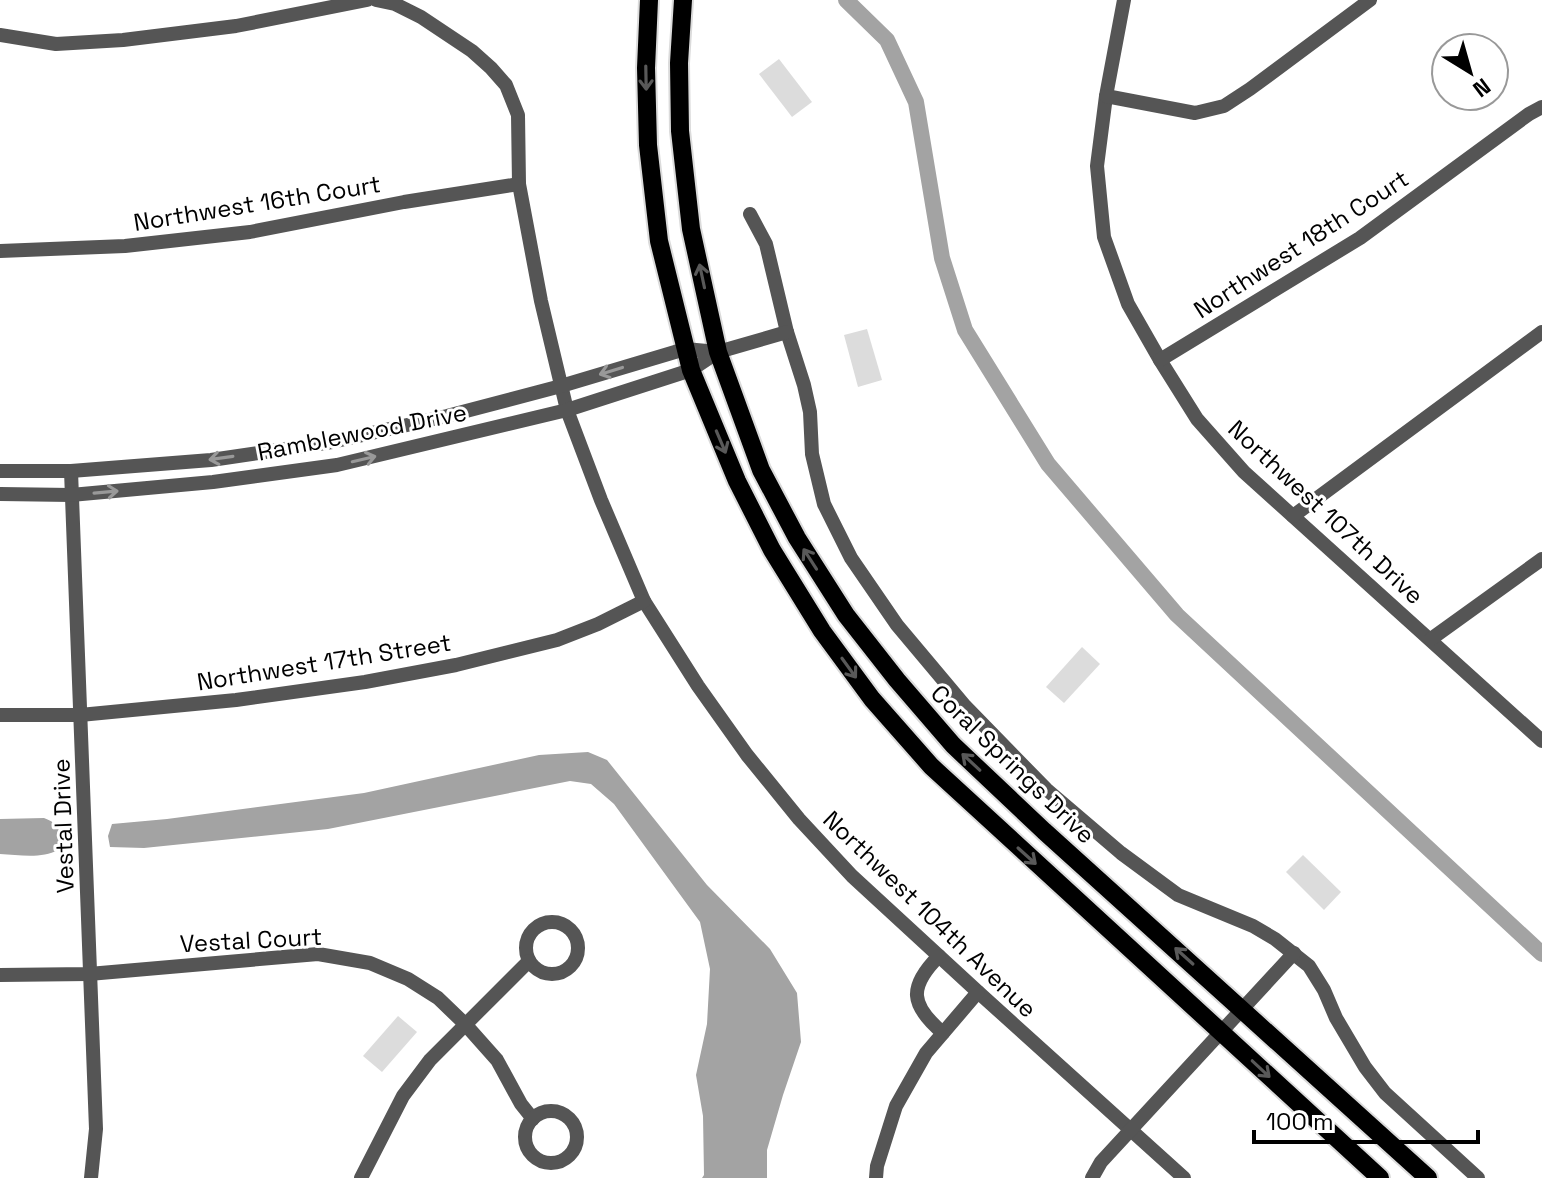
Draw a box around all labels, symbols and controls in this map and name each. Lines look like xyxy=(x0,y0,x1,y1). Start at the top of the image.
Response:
north arrow xyxy=(1430,32,1510,112)
one-way arrow xyxy=(638,64,654,91)
text: N xyxy=(1468,72,1496,104)
street label: Northwest 18th Court xyxy=(1188,163,1414,325)
street label: Northwest 16th Court xyxy=(131,168,383,238)
one-way arrow xyxy=(694,263,709,289)
one-way arrow xyxy=(598,364,624,379)
street label: Ramblewood Drive xyxy=(255,396,469,468)
street label: Northwest 107th Drive xyxy=(1222,413,1430,611)
one-way arrow xyxy=(714,429,729,454)
one-way arrow xyxy=(209,451,234,466)
one-way arrow xyxy=(350,451,376,466)
one-way arrow xyxy=(92,484,119,499)
one-way arrow xyxy=(802,548,818,571)
street label: Northwest 17th Street xyxy=(195,627,453,697)
one-way arrow xyxy=(840,656,857,678)
street label: Coral Springs Drive xyxy=(924,678,1102,850)
one-way arrow xyxy=(961,753,981,772)
street label: Vestal Drive xyxy=(45,758,81,894)
street label: Northwest 104th Avenue xyxy=(817,804,1043,1024)
one-way arrow xyxy=(1017,846,1037,864)
street label: Vestal Court xyxy=(179,921,323,959)
one-way arrow xyxy=(1174,947,1194,965)
one-way arrow xyxy=(1251,1059,1271,1078)
scale bar xyxy=(1254,1094,1478,1144)
text: 100 m xyxy=(1266,1106,1334,1137)

